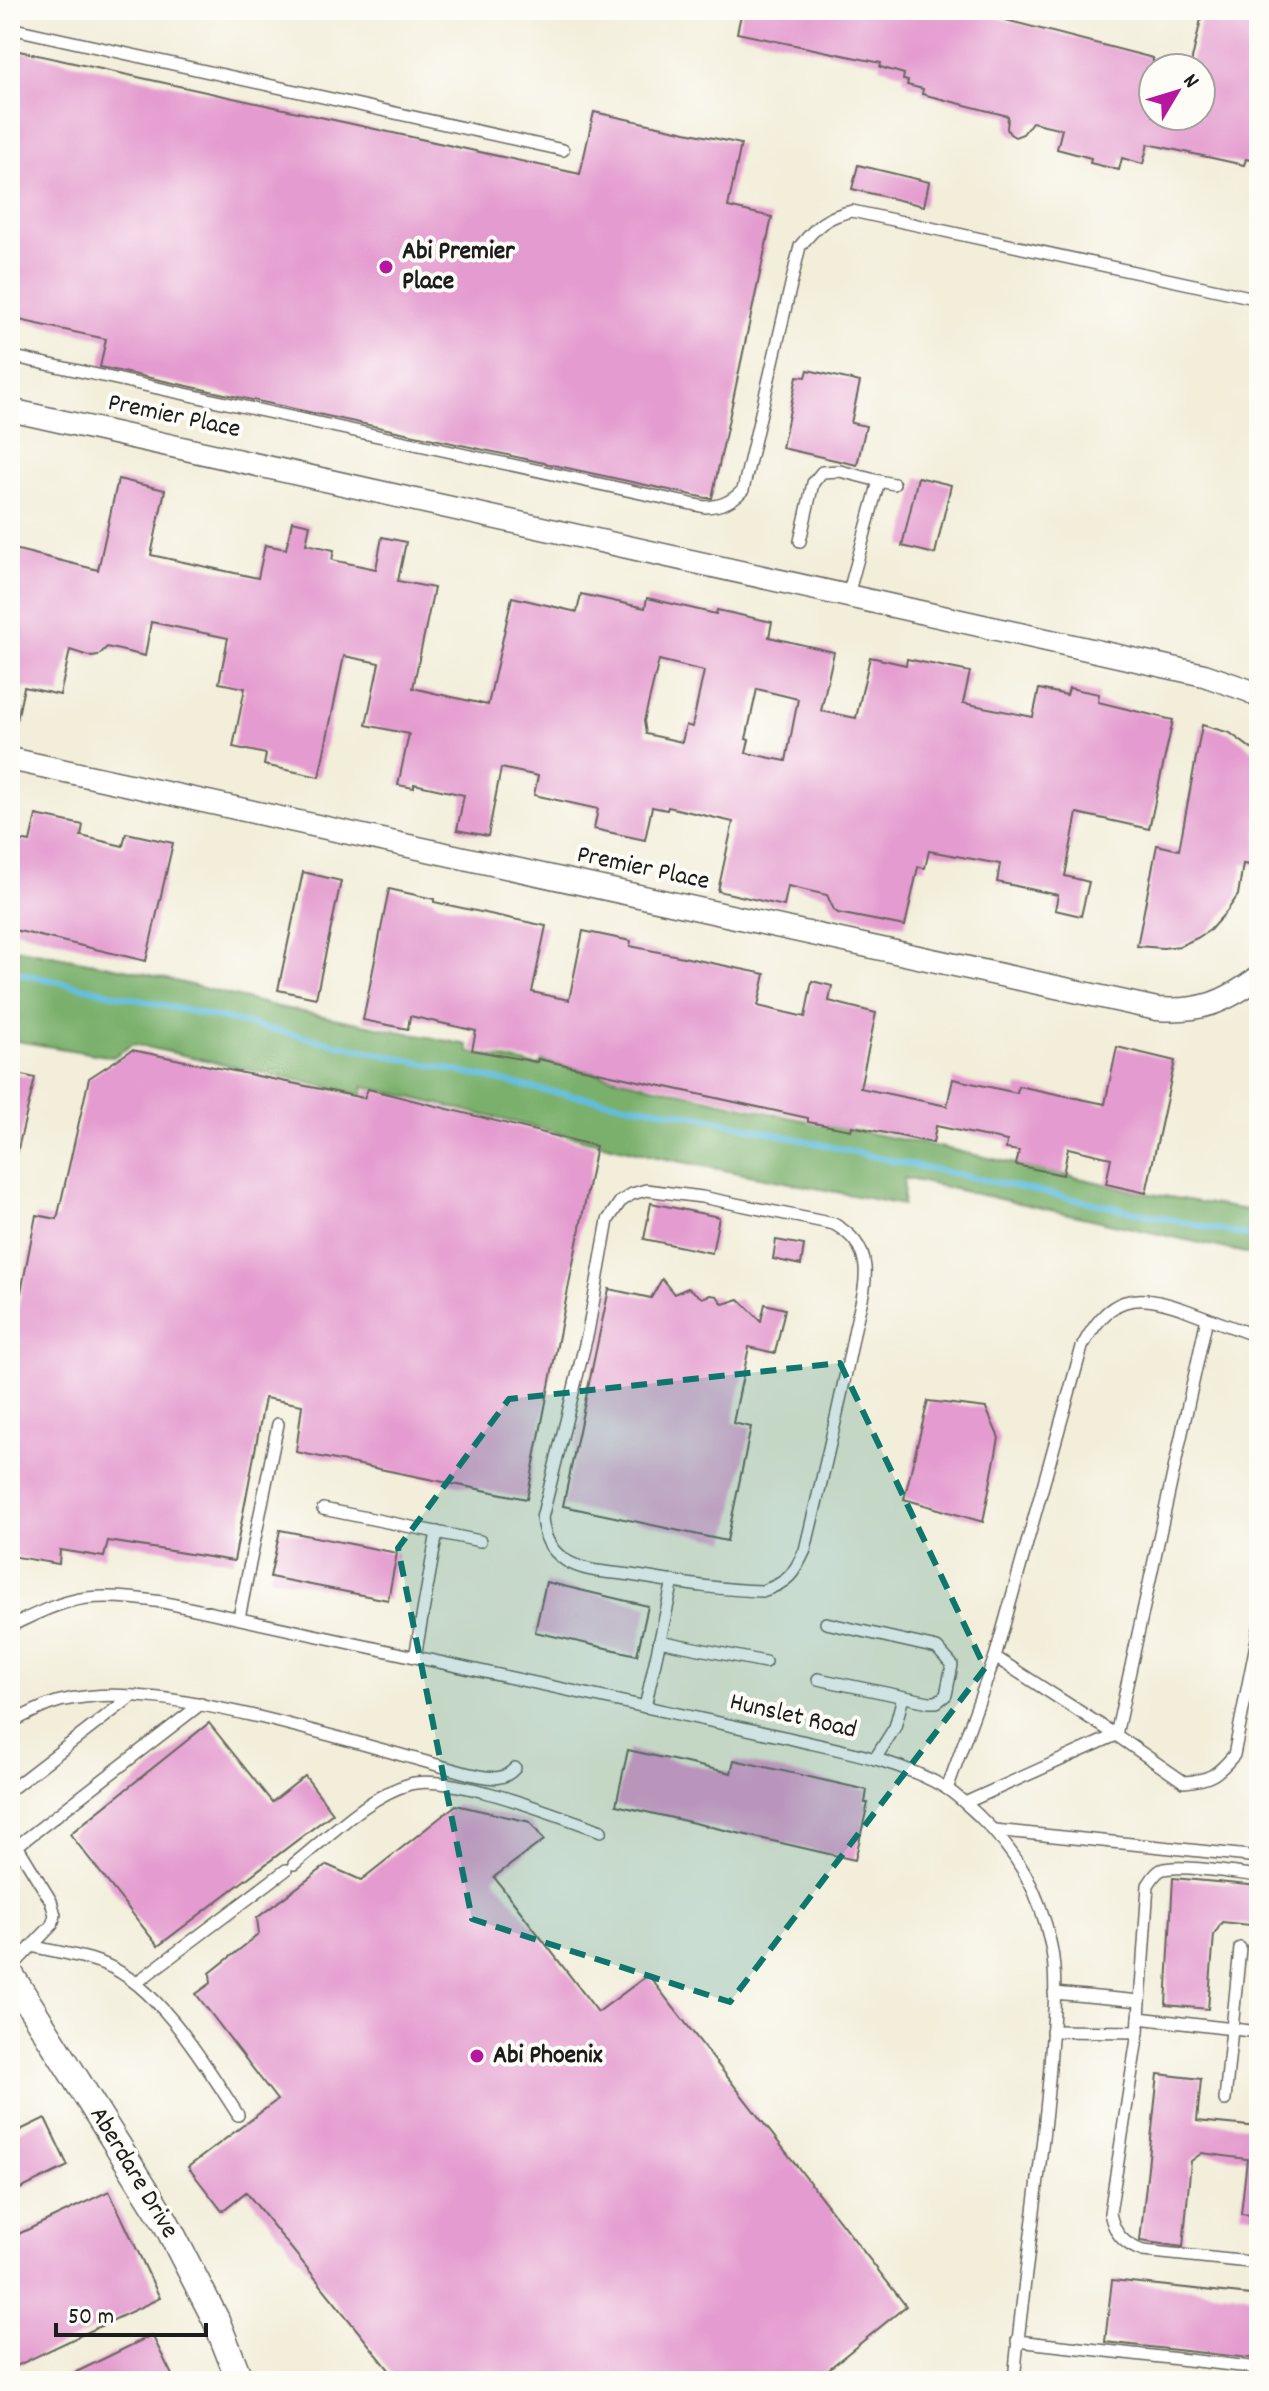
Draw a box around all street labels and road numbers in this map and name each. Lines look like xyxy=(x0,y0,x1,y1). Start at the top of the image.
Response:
street label: Premier Place xyxy=(104,385,244,449)
street label: Premier Place xyxy=(573,837,713,901)
street label: Hunslet Road xyxy=(726,1684,860,1750)
street label: Aberdare Drive xyxy=(79,2100,187,2246)

